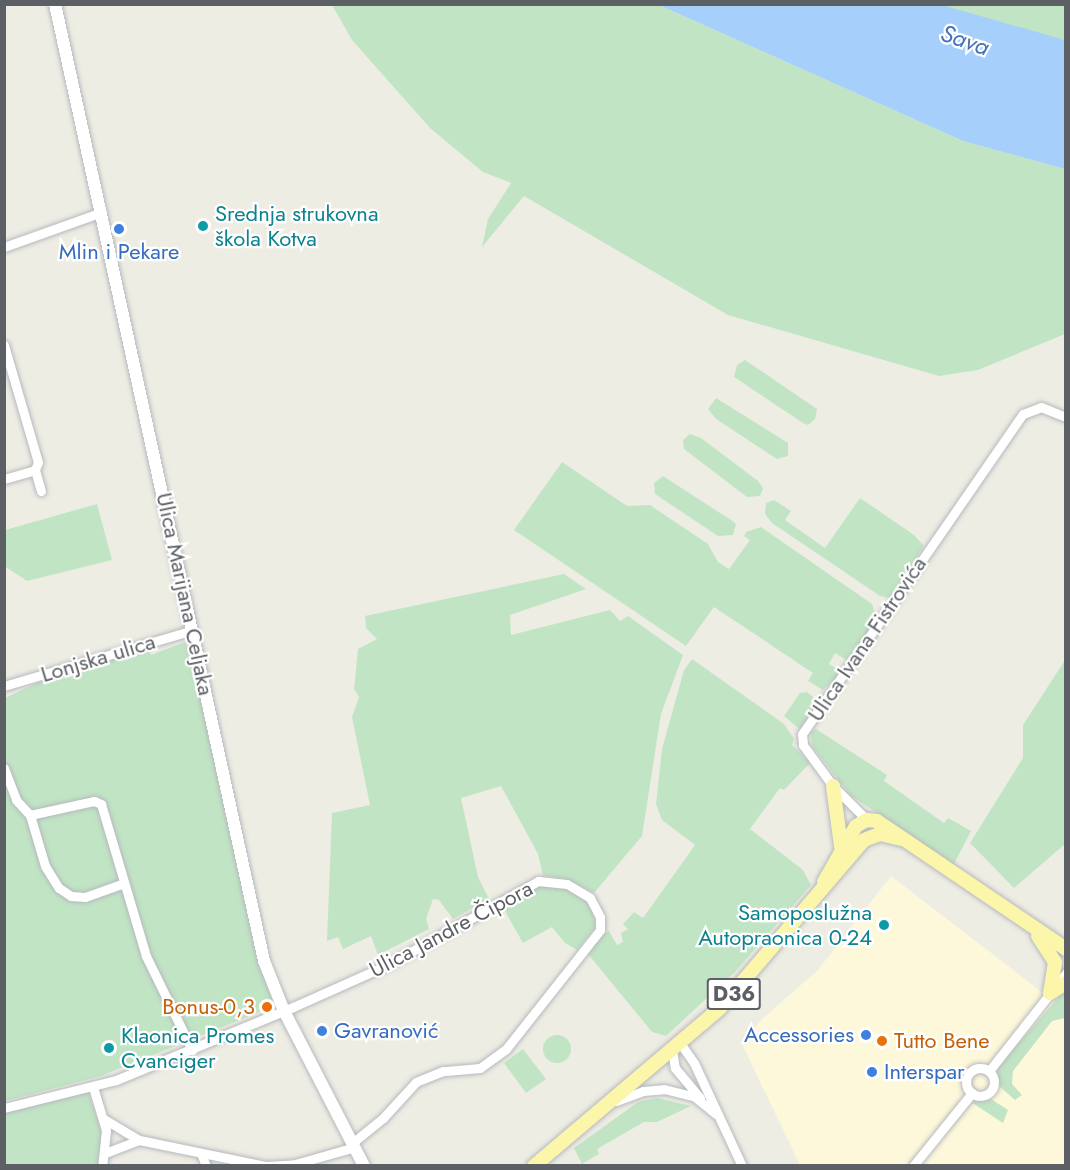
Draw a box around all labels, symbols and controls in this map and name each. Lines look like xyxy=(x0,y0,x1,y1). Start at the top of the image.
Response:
water label: Sava xyxy=(937,18,993,62)
place label: Srednja strukovna škola Kotva xyxy=(215,200,378,252)
marker: Srednja strukovna škola Kotva xyxy=(196,219,210,233)
marker: Mlin i Pekare xyxy=(112,222,126,236)
place label: Mlin i Pekare xyxy=(59,239,179,265)
street label: Ulica Marijana Celjaka xyxy=(151,490,219,698)
street label: Ulica Ivana Fistrovića xyxy=(802,552,932,726)
street label: Lonjska ulica xyxy=(38,628,158,688)
street label: Ulica Jandre Čipora xyxy=(365,875,537,983)
place label: Samoposlužna Autopraonica 0-24 xyxy=(698,899,872,950)
marker: Samoposlužna Autopraonica 0-24 xyxy=(877,918,891,932)
road number: D36 xyxy=(706,976,762,1012)
place label: Bonus-0,3 xyxy=(162,994,255,1020)
marker: Bonus-0,3 xyxy=(260,1000,274,1014)
place label: Gavranović xyxy=(334,1018,438,1044)
place label: Klaonica Promes Cvanciger xyxy=(121,1022,274,1074)
place label: Accessories xyxy=(744,1022,854,1048)
marker: Gavranović xyxy=(315,1024,329,1038)
marker: Accessories xyxy=(859,1028,873,1042)
place label: Tutto Bene xyxy=(894,1028,990,1054)
marker: Tutto Bene xyxy=(875,1034,889,1048)
marker: Klaonica Promes Cvanciger xyxy=(102,1041,116,1055)
place label: Interspar xyxy=(884,1059,965,1085)
marker: Interspar xyxy=(865,1065,879,1079)

